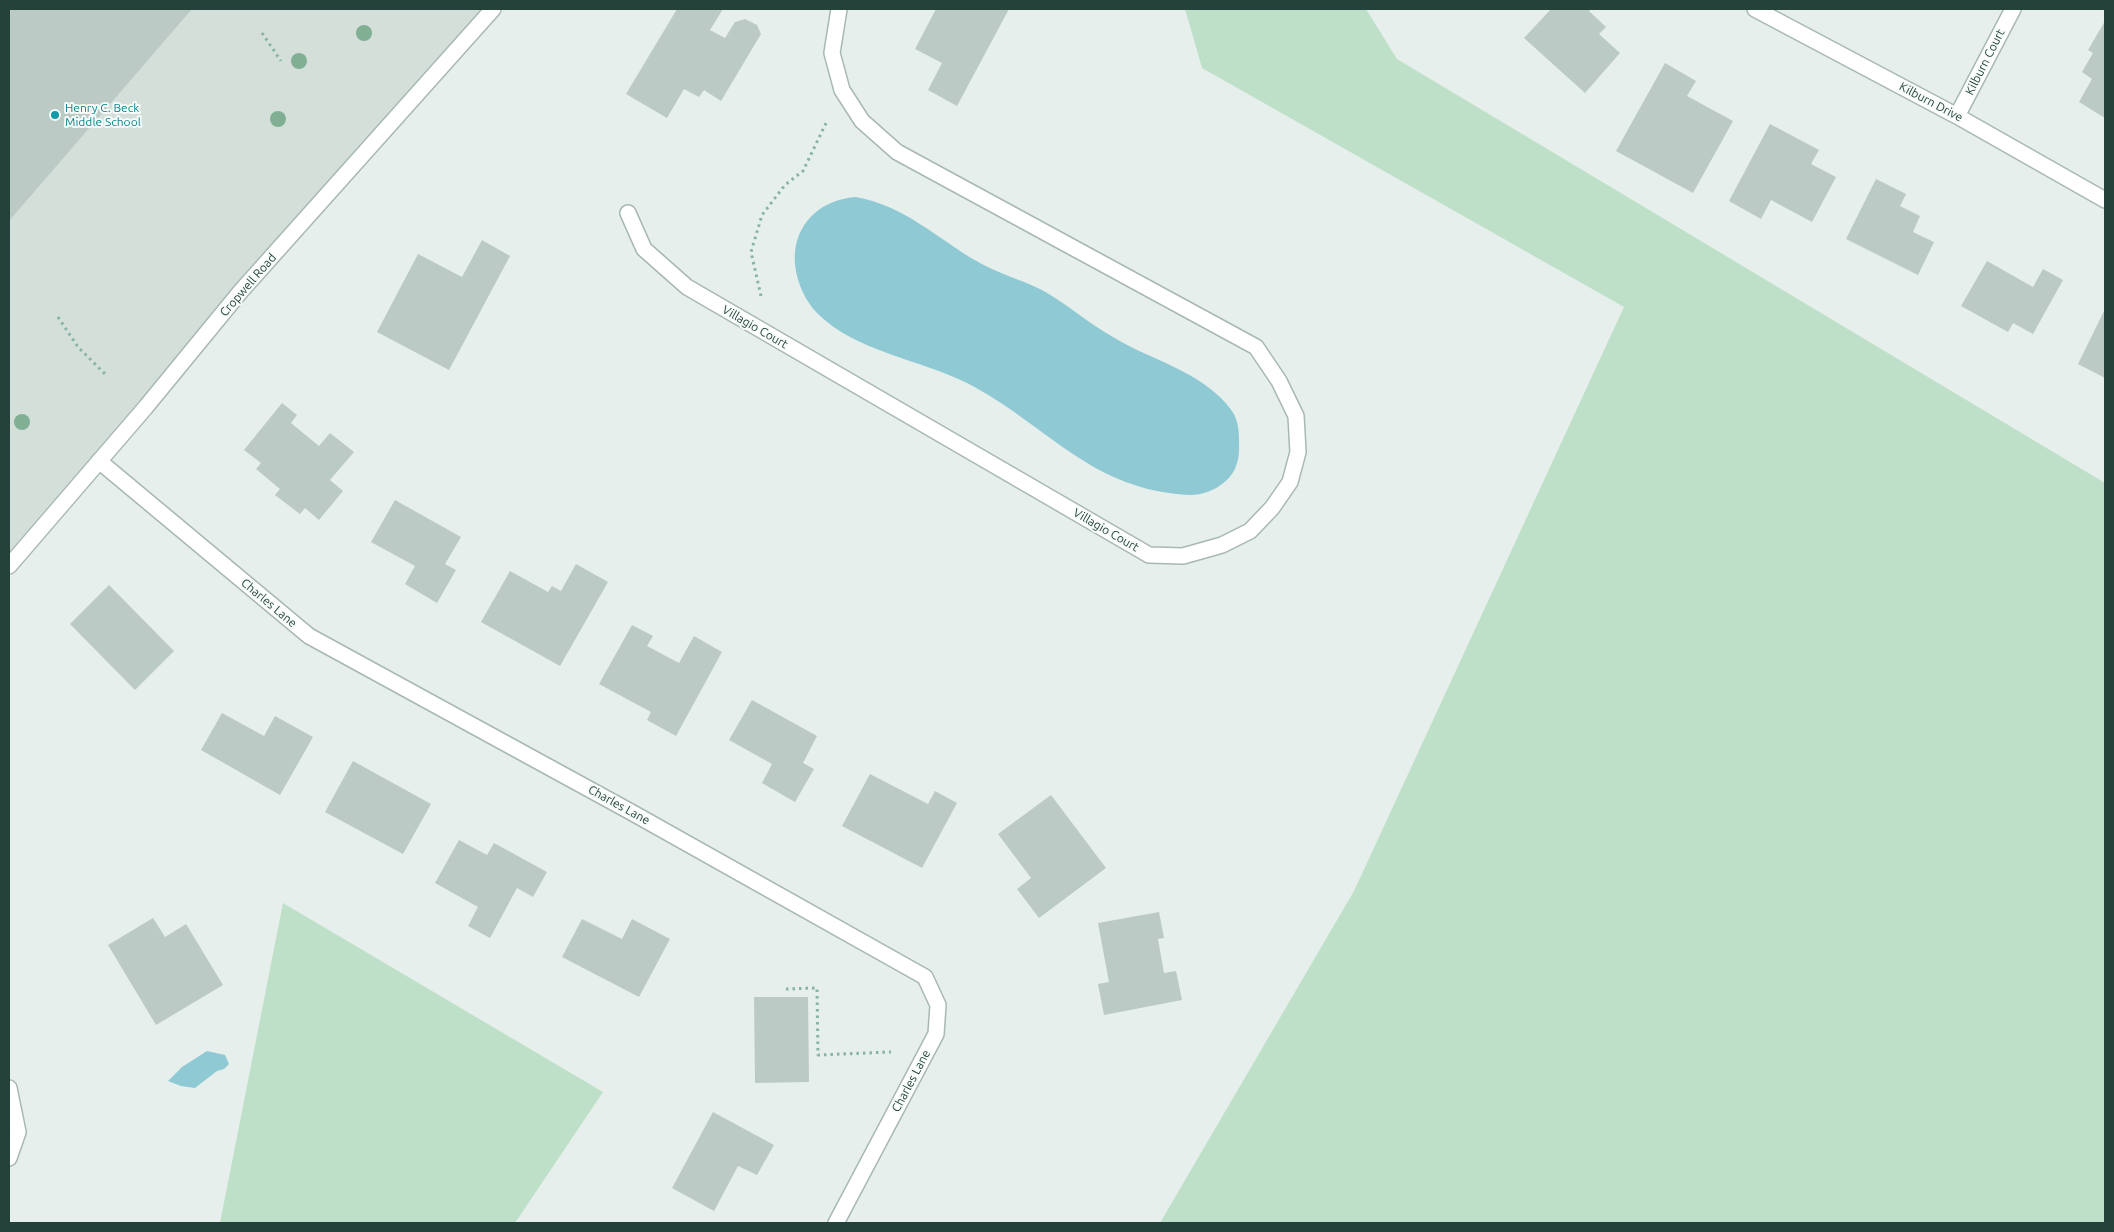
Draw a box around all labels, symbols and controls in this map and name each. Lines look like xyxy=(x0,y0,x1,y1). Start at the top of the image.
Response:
street label: Kilburn Court xyxy=(1962,27,2008,97)
street label: Kilburn Drive xyxy=(1897,79,1965,125)
place label: Henry C. Beck Middle School xyxy=(65,101,141,129)
marker: Henry C. Beck Middle School xyxy=(49,109,61,121)
street label: Cropwell Road xyxy=(217,251,279,319)
street label: Villagio Court xyxy=(720,302,790,352)
street label: Villagio Court xyxy=(1071,505,1141,555)
street label: Charles Lane xyxy=(238,575,300,631)
street label: Charles Lane xyxy=(586,782,652,828)
street label: Charles Lane xyxy=(889,1047,933,1115)

